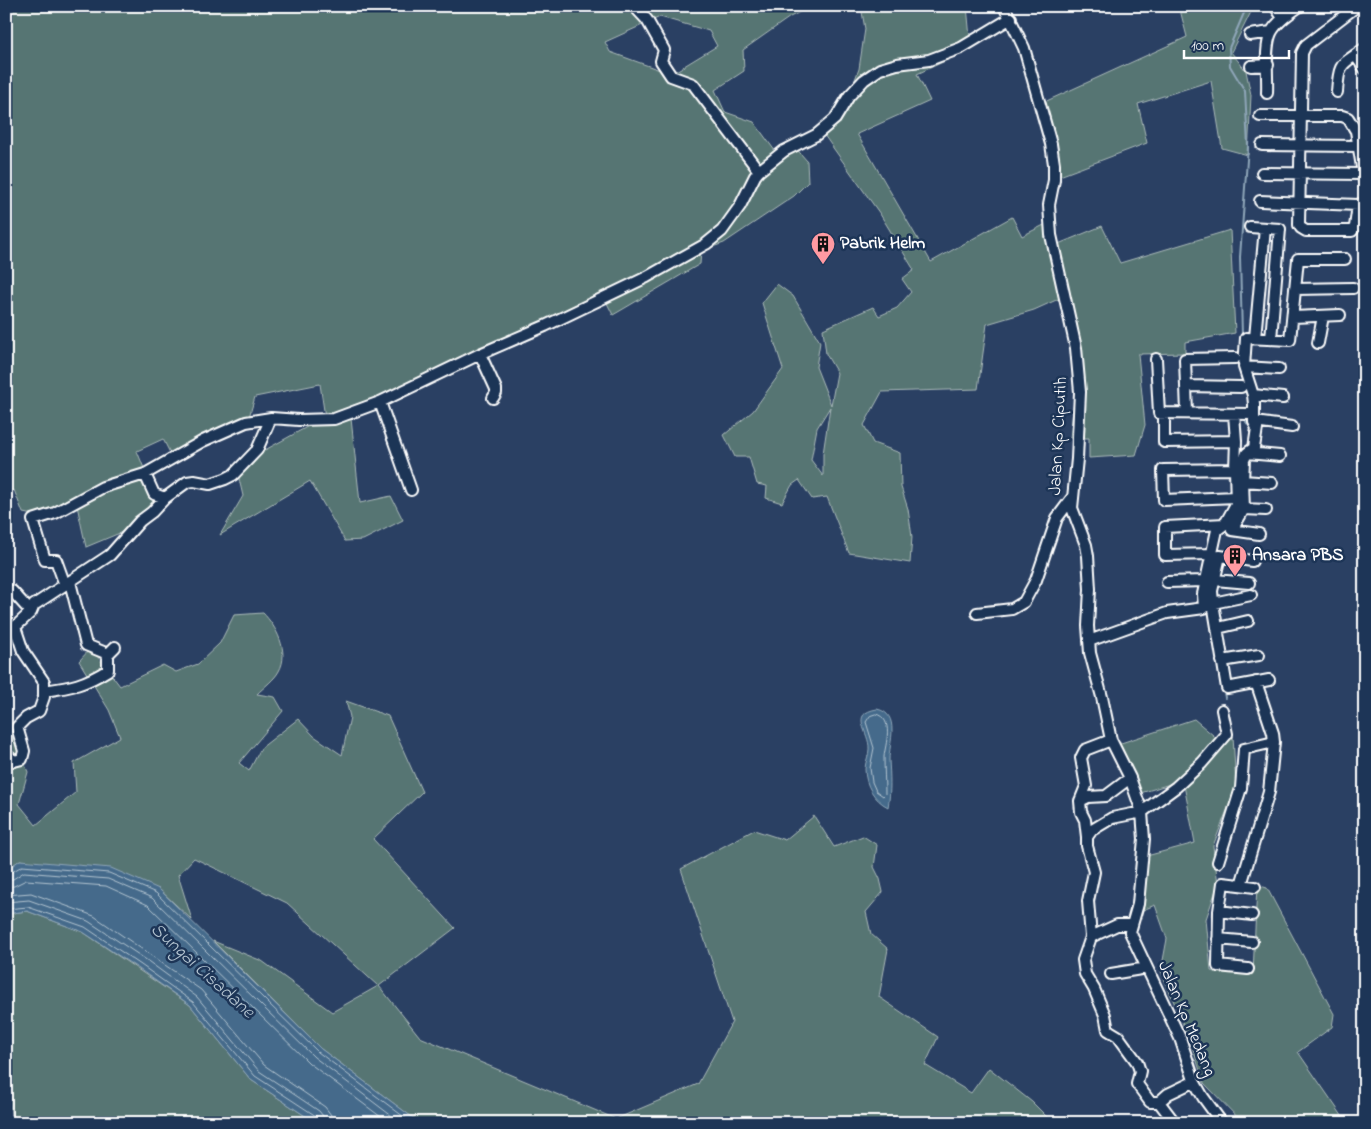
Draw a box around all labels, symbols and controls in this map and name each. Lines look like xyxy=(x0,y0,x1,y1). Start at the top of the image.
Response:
scale bar xyxy=(1184,28,1288,60)
text: 100 m xyxy=(1191,35,1224,57)
building icon: Pabrik Helm xyxy=(810,231,836,265)
place label: Pabrik Helm xyxy=(840,231,925,257)
street label: Jalan Kp Ciputih xyxy=(1043,376,1075,496)
building icon: Ansara PBS xyxy=(1222,543,1248,577)
place label: Ansara PBS xyxy=(1252,543,1344,569)
water label: Sungai Cisadane xyxy=(143,917,261,1027)
street label: Jalan Kp Medang xyxy=(1149,957,1222,1081)

